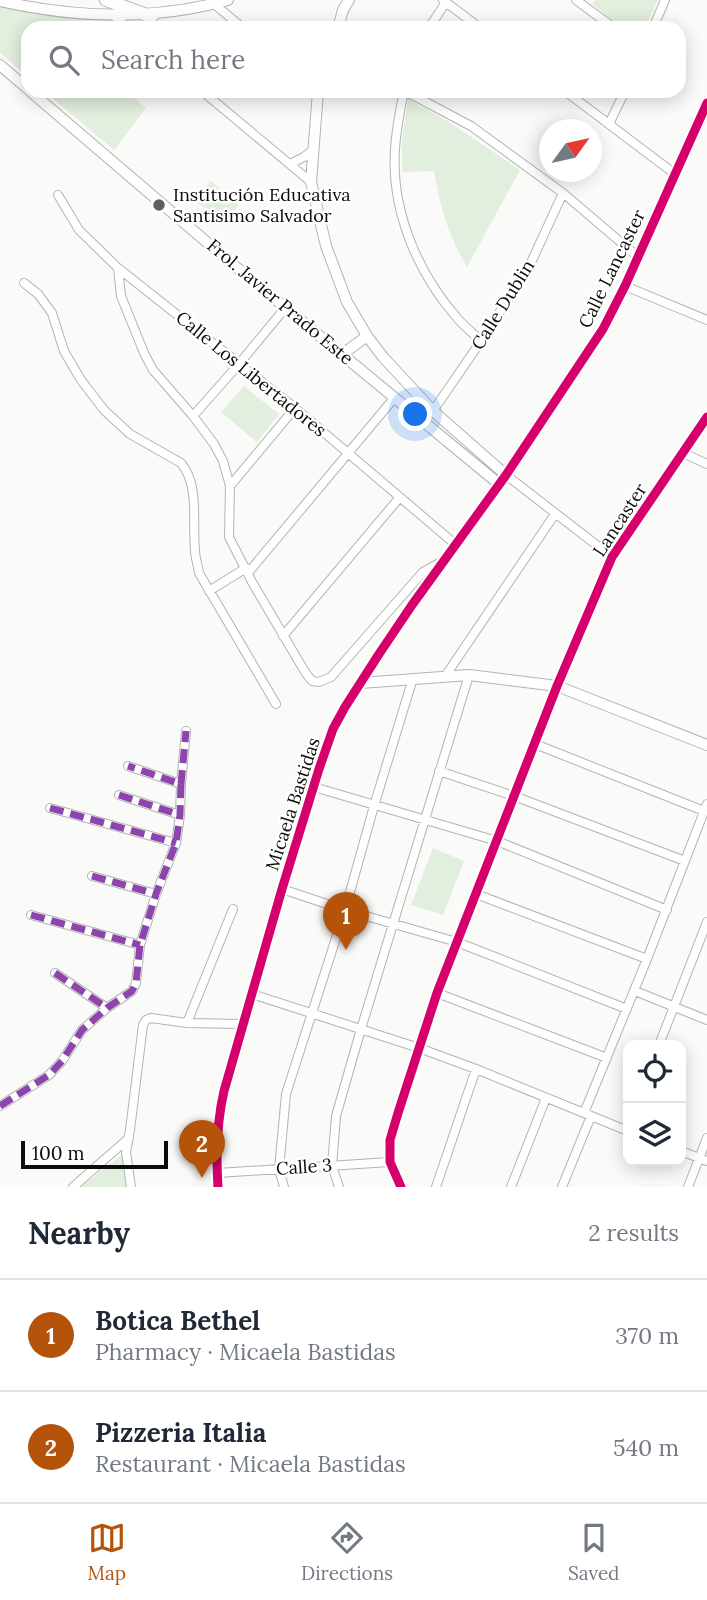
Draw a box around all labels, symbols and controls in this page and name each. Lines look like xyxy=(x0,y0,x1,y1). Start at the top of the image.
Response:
search box xyxy=(21,21,686,98)
icon: search xyxy=(45,41,83,79)
text: Search here xyxy=(101,43,245,76)
north arrow xyxy=(539,119,602,182)
place label: Institución Educativa Santisimo Salvador xyxy=(173,183,351,227)
marker: Institución Educativa Santisimo Salvador xyxy=(151,197,167,213)
street label: Calle Lancaster xyxy=(573,206,650,332)
street label: Frol. Javier Prado Este xyxy=(202,234,358,370)
street label: Calle Dublin xyxy=(466,255,539,354)
street label: Calle Los Libertadores xyxy=(171,306,331,441)
your location xyxy=(398,397,432,431)
street label: Lancaster xyxy=(587,479,652,561)
street label: Micaela Bastidas xyxy=(260,735,325,873)
pin: 1 xyxy=(323,892,369,950)
map controls xyxy=(623,1040,686,1166)
button: locate xyxy=(623,1040,686,1103)
button: layers xyxy=(623,1103,686,1166)
pin: 2 xyxy=(179,1120,225,1178)
scale bar xyxy=(21,1138,168,1170)
text: 100 m xyxy=(32,1141,85,1165)
street label: Calle 3 xyxy=(275,1153,333,1180)
text: Nearby xyxy=(28,1214,130,1252)
text: 2 results xyxy=(588,1218,679,1247)
text: Botica Bethel xyxy=(95,1304,260,1337)
text: 1 xyxy=(46,1321,56,1350)
text: 370 m xyxy=(615,1321,679,1350)
text: Pharmacy · Micaela Bastidas xyxy=(95,1337,396,1366)
text: Pizzeria Italia xyxy=(95,1416,266,1449)
text: 2 xyxy=(45,1433,57,1462)
text: 540 m xyxy=(613,1433,679,1462)
text: Restaurant · Micaela Bastidas xyxy=(95,1449,406,1478)
tab: Map xyxy=(88,1519,126,1585)
tab: Directions xyxy=(301,1519,393,1585)
tab: Saved xyxy=(568,1519,619,1585)

